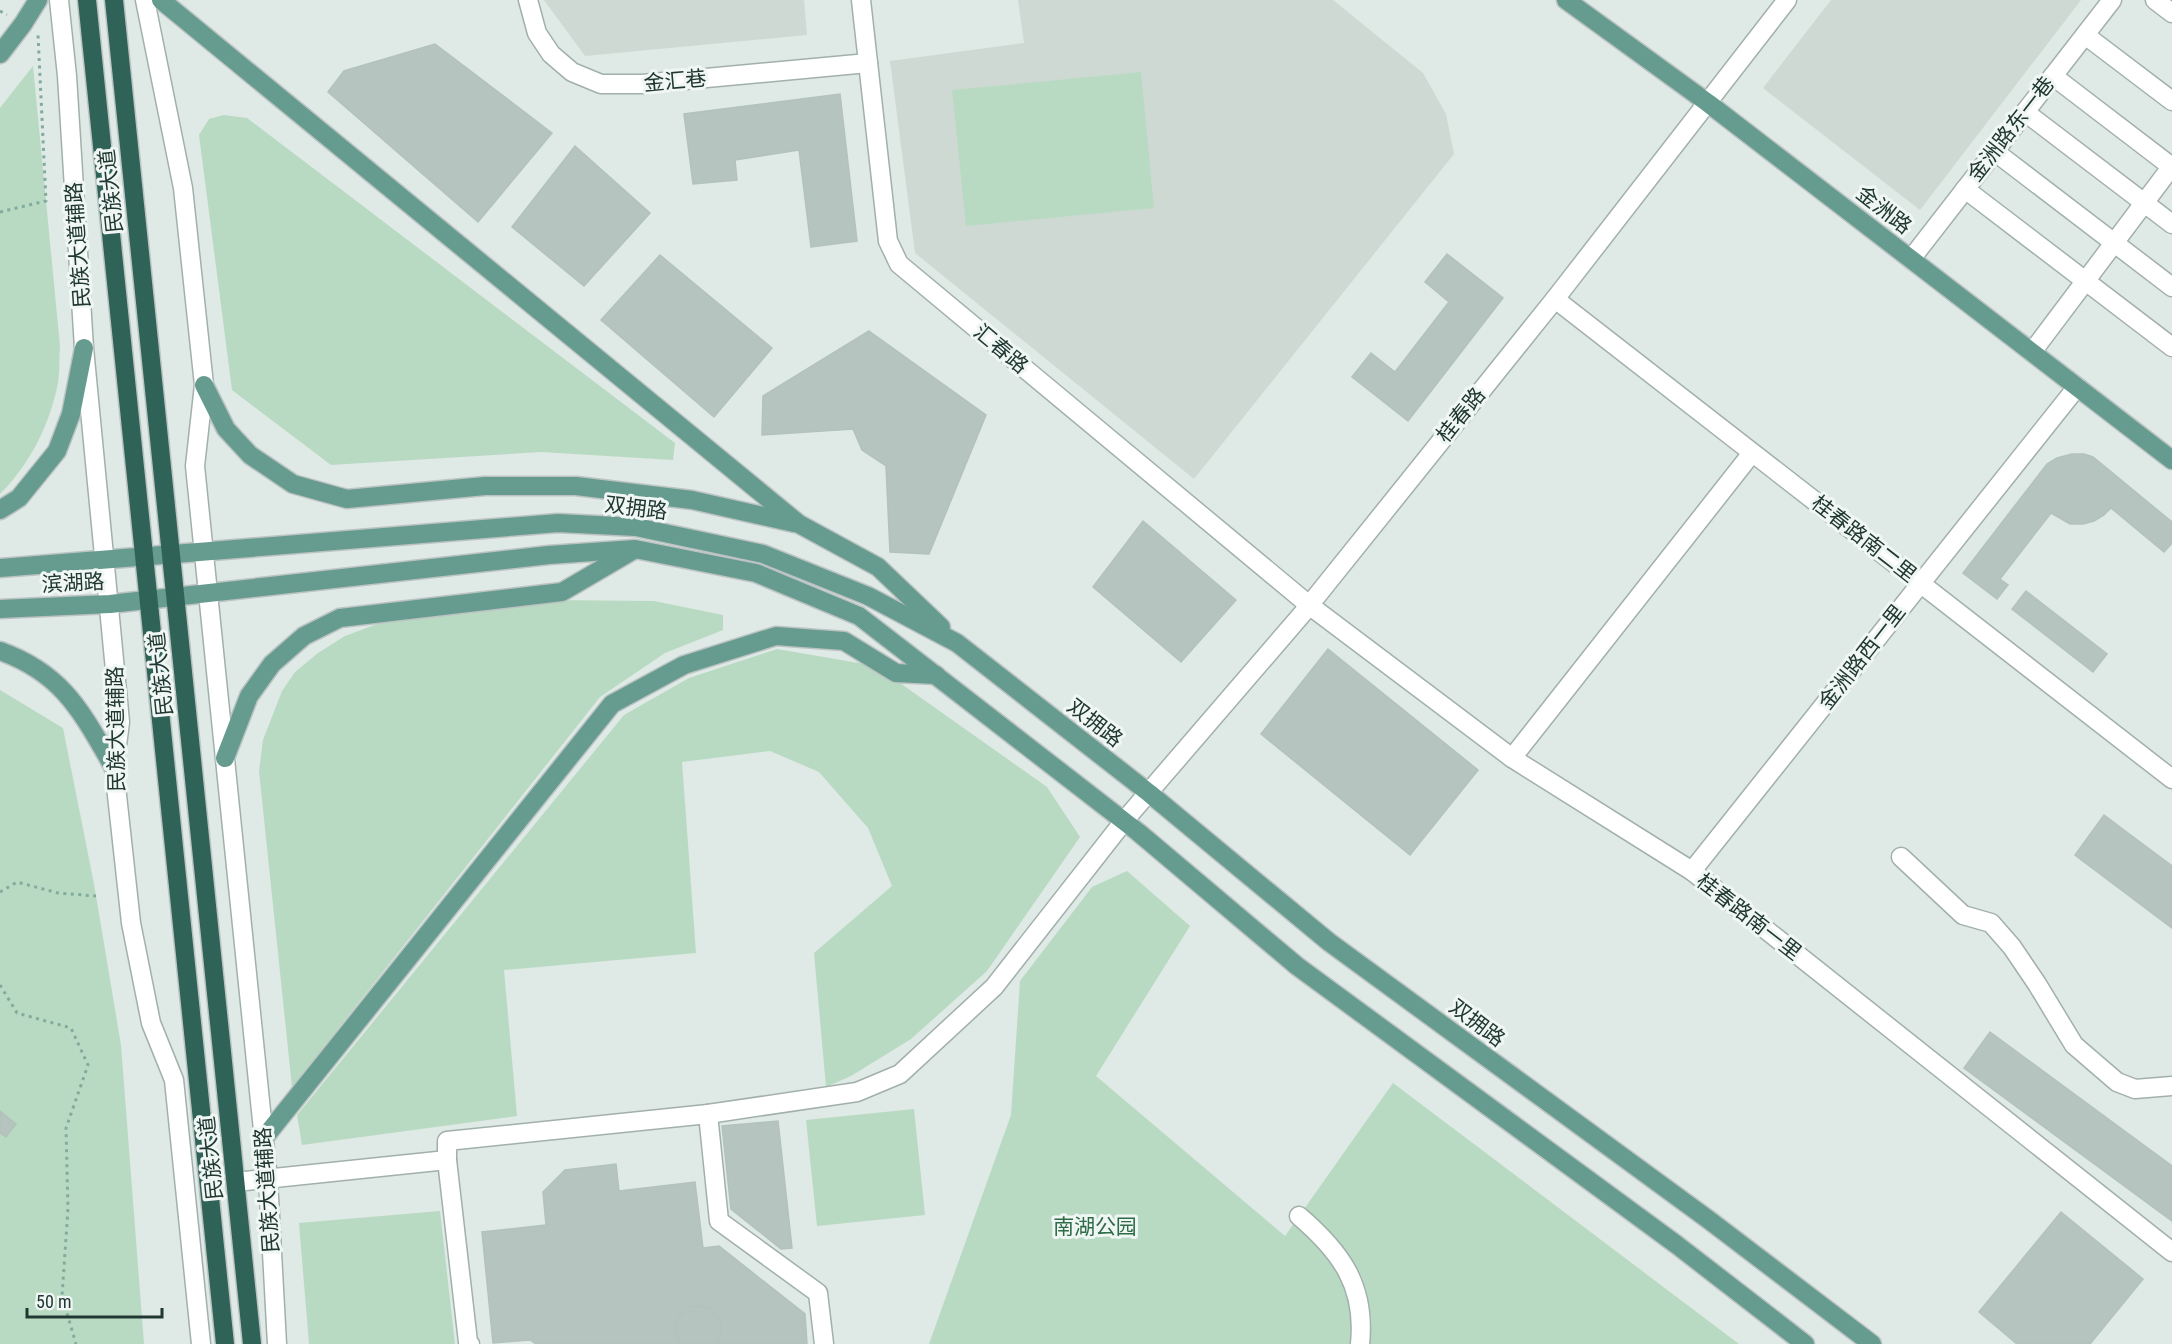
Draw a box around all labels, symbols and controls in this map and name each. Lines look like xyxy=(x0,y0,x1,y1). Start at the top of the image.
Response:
street label: 金汇巷 xyxy=(643,66,707,96)
street label: 金洲路东一巷 xyxy=(1963,72,2059,186)
street label: 民族大道 xyxy=(95,148,127,234)
street label: 民族大道辅路 xyxy=(62,181,94,309)
street label: 金洲路 xyxy=(1852,181,1916,239)
street label: 汇春路 xyxy=(969,320,1033,378)
street label: 桂春路 xyxy=(1432,383,1490,447)
street label: 桂春路南二里 xyxy=(1807,491,1921,587)
street label: 双拥路 xyxy=(603,492,669,524)
street label: 滨湖路 xyxy=(41,569,105,597)
street label: 金洲路西一里 xyxy=(1814,600,1910,714)
street label: 民族大道 xyxy=(145,631,177,717)
street label: 民族大道辅路 xyxy=(103,666,129,792)
street label: 双拥路 xyxy=(1063,694,1127,752)
street label: 桂春路南一里 xyxy=(1692,869,1806,965)
street label: 双拥路 xyxy=(1445,994,1509,1052)
street label: 民族大道 xyxy=(195,1115,227,1201)
street label: 民族大道辅路 xyxy=(251,1126,283,1254)
park label: 南湖公园 xyxy=(1053,1215,1137,1239)
scale bar xyxy=(27,1281,162,1319)
text: 50 m xyxy=(36,1291,71,1312)

